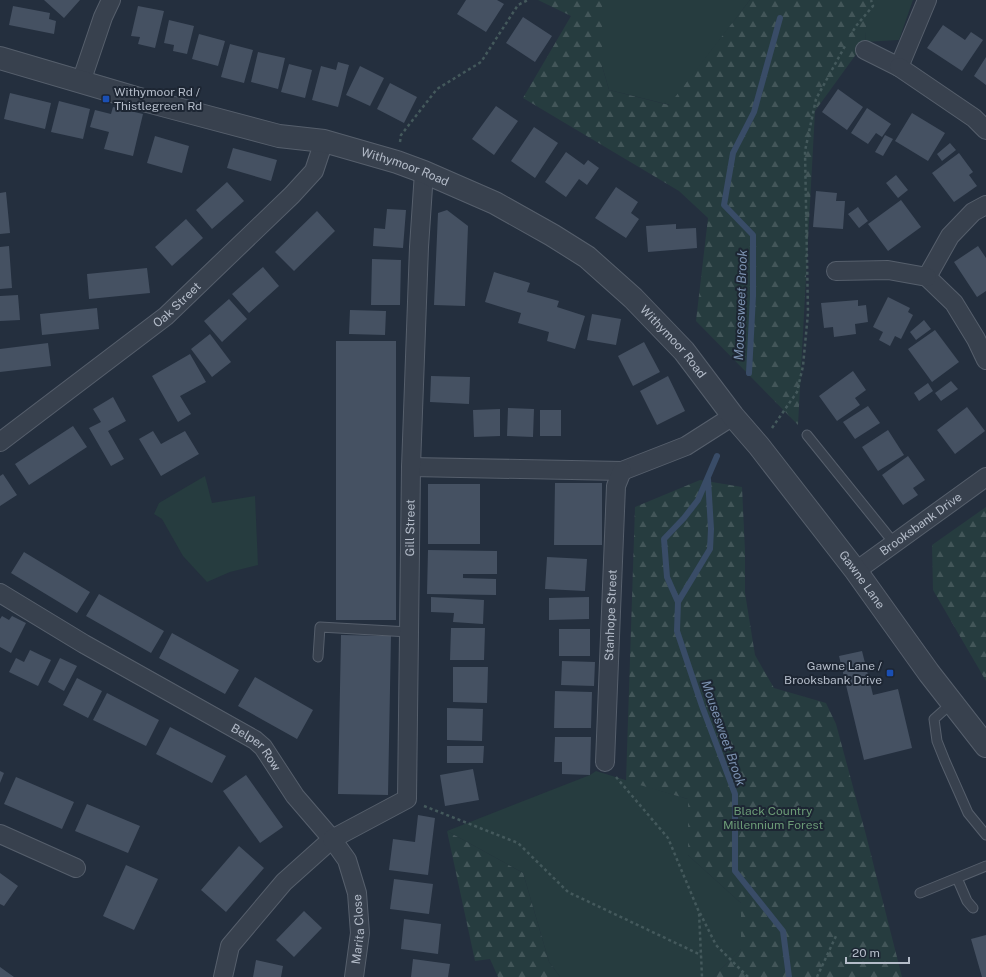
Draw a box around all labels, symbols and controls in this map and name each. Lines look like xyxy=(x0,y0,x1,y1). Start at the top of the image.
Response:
place label: Withymoor Rd / Thistlegreen Rd xyxy=(114,85,202,113)
marker: Withymoor Rd / Thistlegreen Rd xyxy=(101,94,111,104)
street label: Withymoor Road xyxy=(359,145,451,189)
water label: Mousesweet Brook xyxy=(731,249,750,361)
street label: Oak Street xyxy=(150,279,204,330)
street label: Withymoor Road xyxy=(637,303,709,381)
street label: Brooksbank Drive xyxy=(877,490,965,559)
street label: Gill Street xyxy=(403,499,418,556)
street label: Gawne Lane xyxy=(836,548,888,612)
street label: Stanhope Street xyxy=(602,569,620,661)
place label: Gawne Lane / Brooksbank Drive xyxy=(784,659,883,687)
marker: Gawne Lane / Brooksbank Drive xyxy=(885,668,895,678)
water label: Mousesweet Brook xyxy=(698,678,749,788)
street label: Belper Row xyxy=(229,721,284,774)
park label: Black Country Millennium Forest xyxy=(723,804,823,832)
street label: Marita Close xyxy=(349,894,367,965)
scale bar xyxy=(846,939,909,965)
text: 20 m xyxy=(852,946,880,960)

